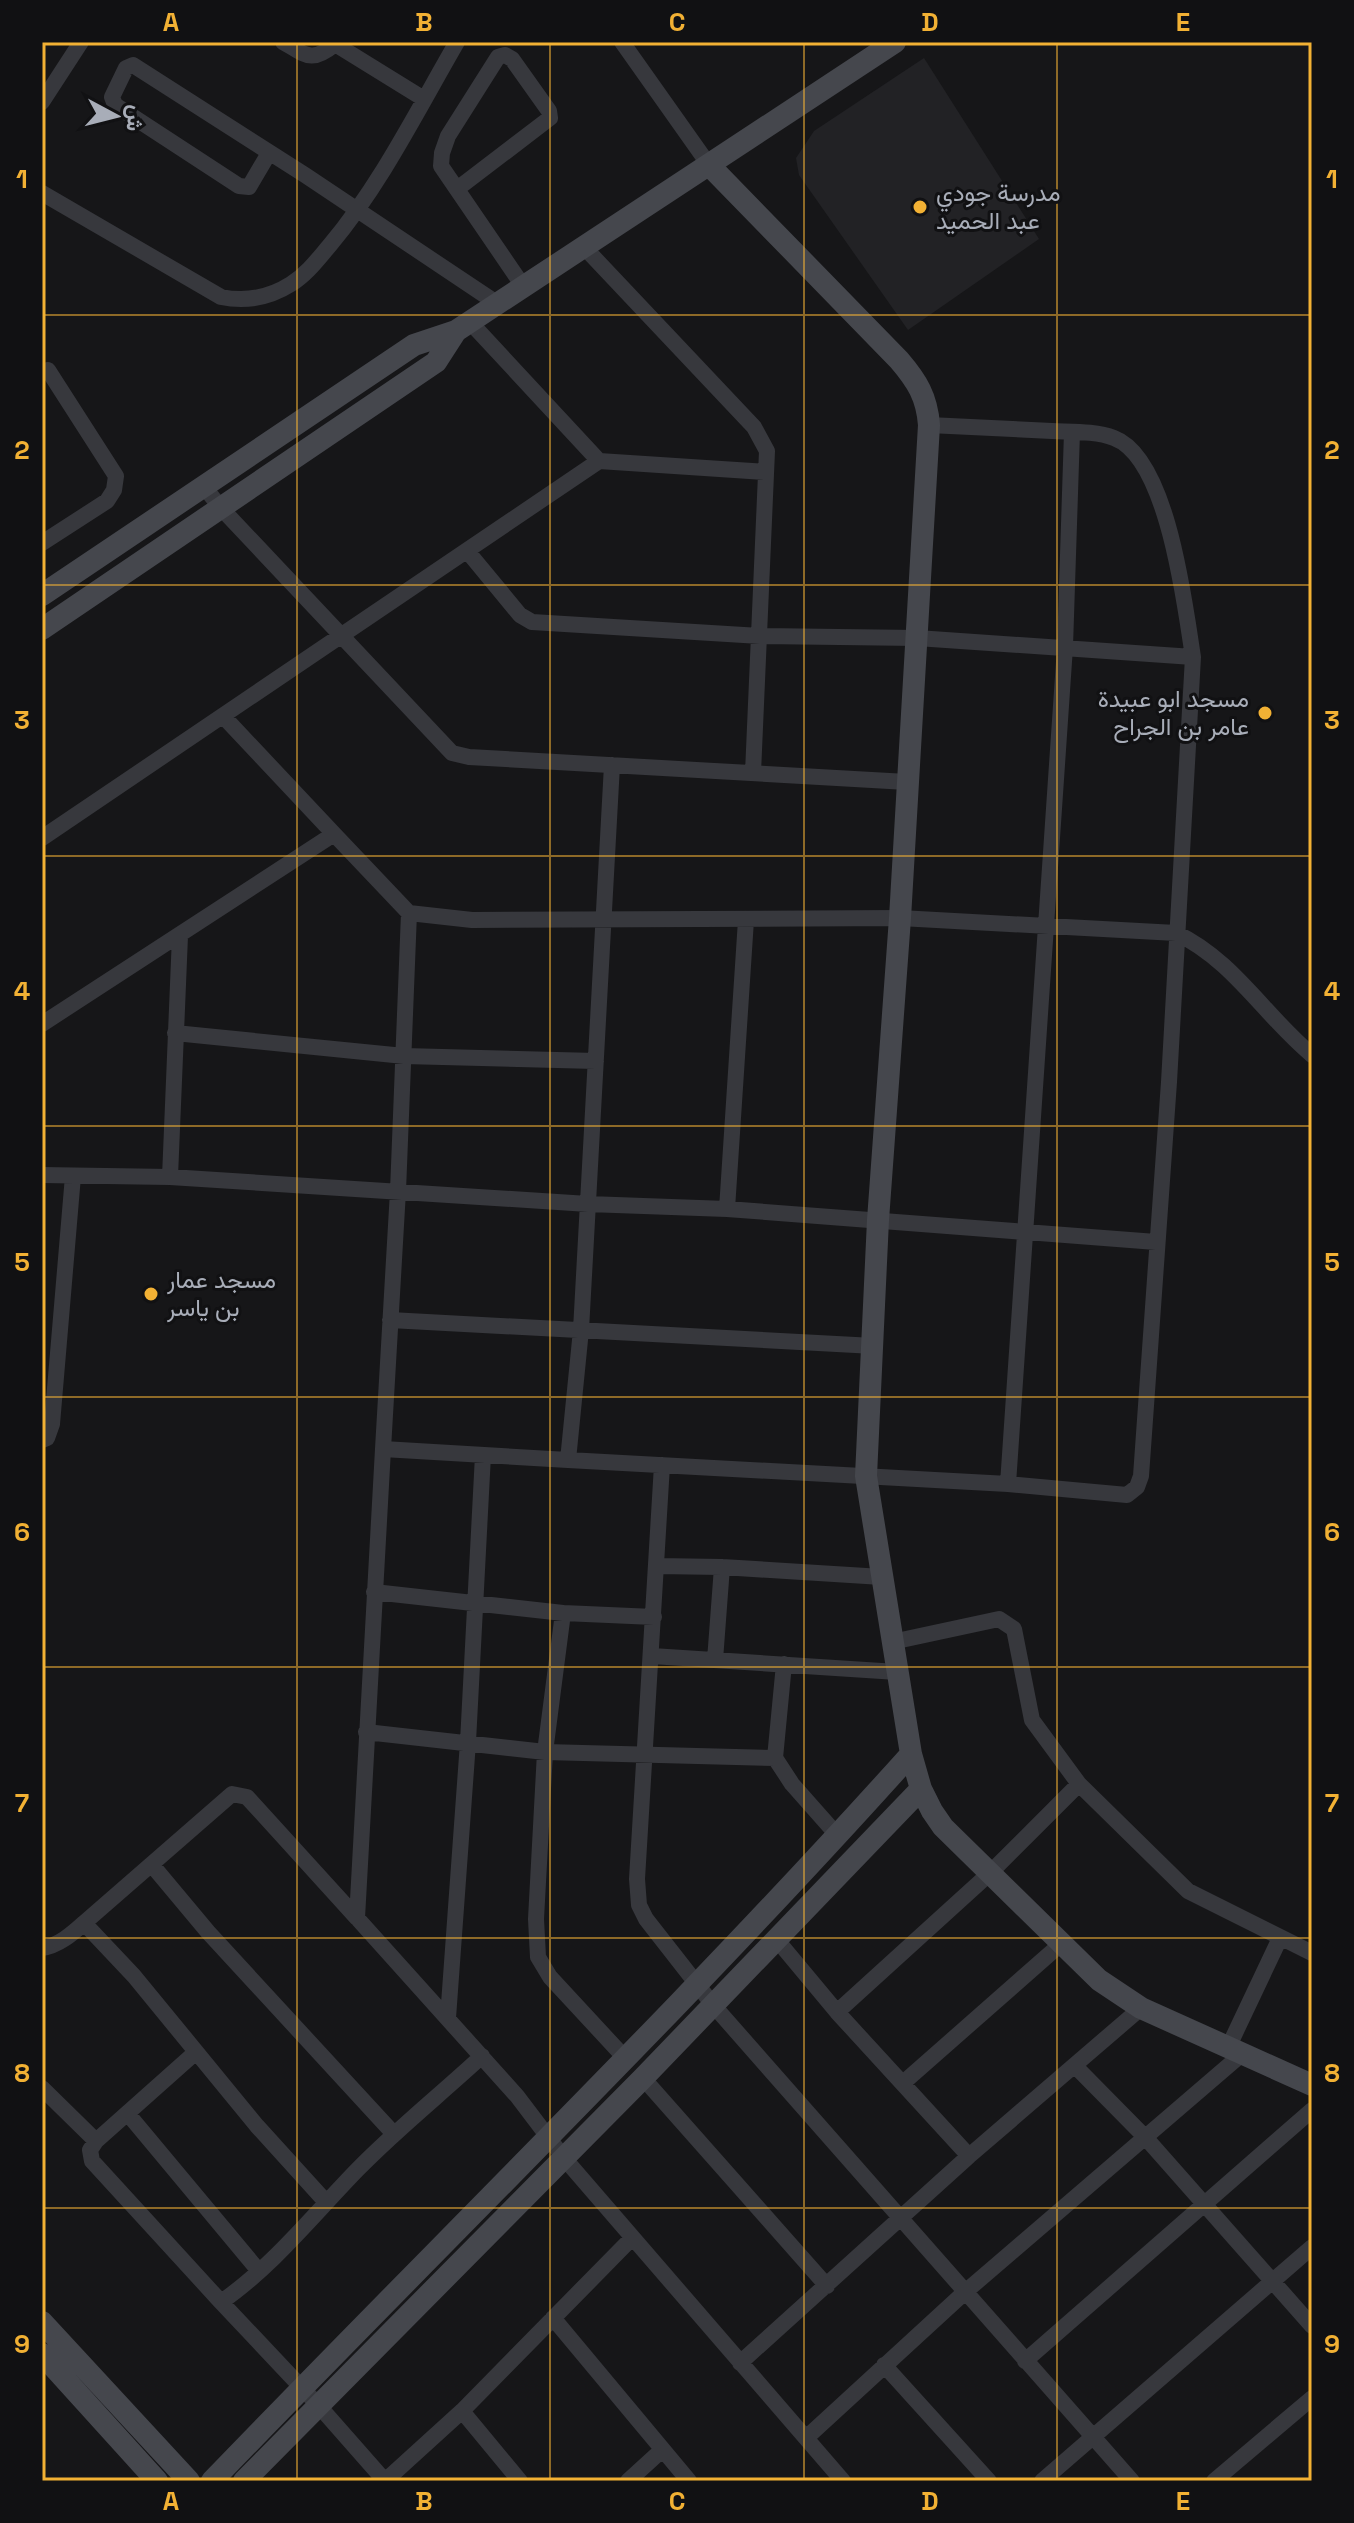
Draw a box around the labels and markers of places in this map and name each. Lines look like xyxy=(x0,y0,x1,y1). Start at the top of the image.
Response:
place label: مدرسة جودي عبد الحميد xyxy=(936,177,1061,236)
marker: مدرسة جودي عبد الحميد xyxy=(911,198,929,216)
place label: مسجد ابو عبيدة عامر بن الجراح xyxy=(1098,683,1249,743)
marker: مسجد ابو عبيدة عامر بن الجراح xyxy=(1256,704,1274,722)
place label: مسجد عمار بن ياسر xyxy=(166,1264,276,1323)
marker: مسجد عمار بن ياسر xyxy=(142,1285,160,1303)

